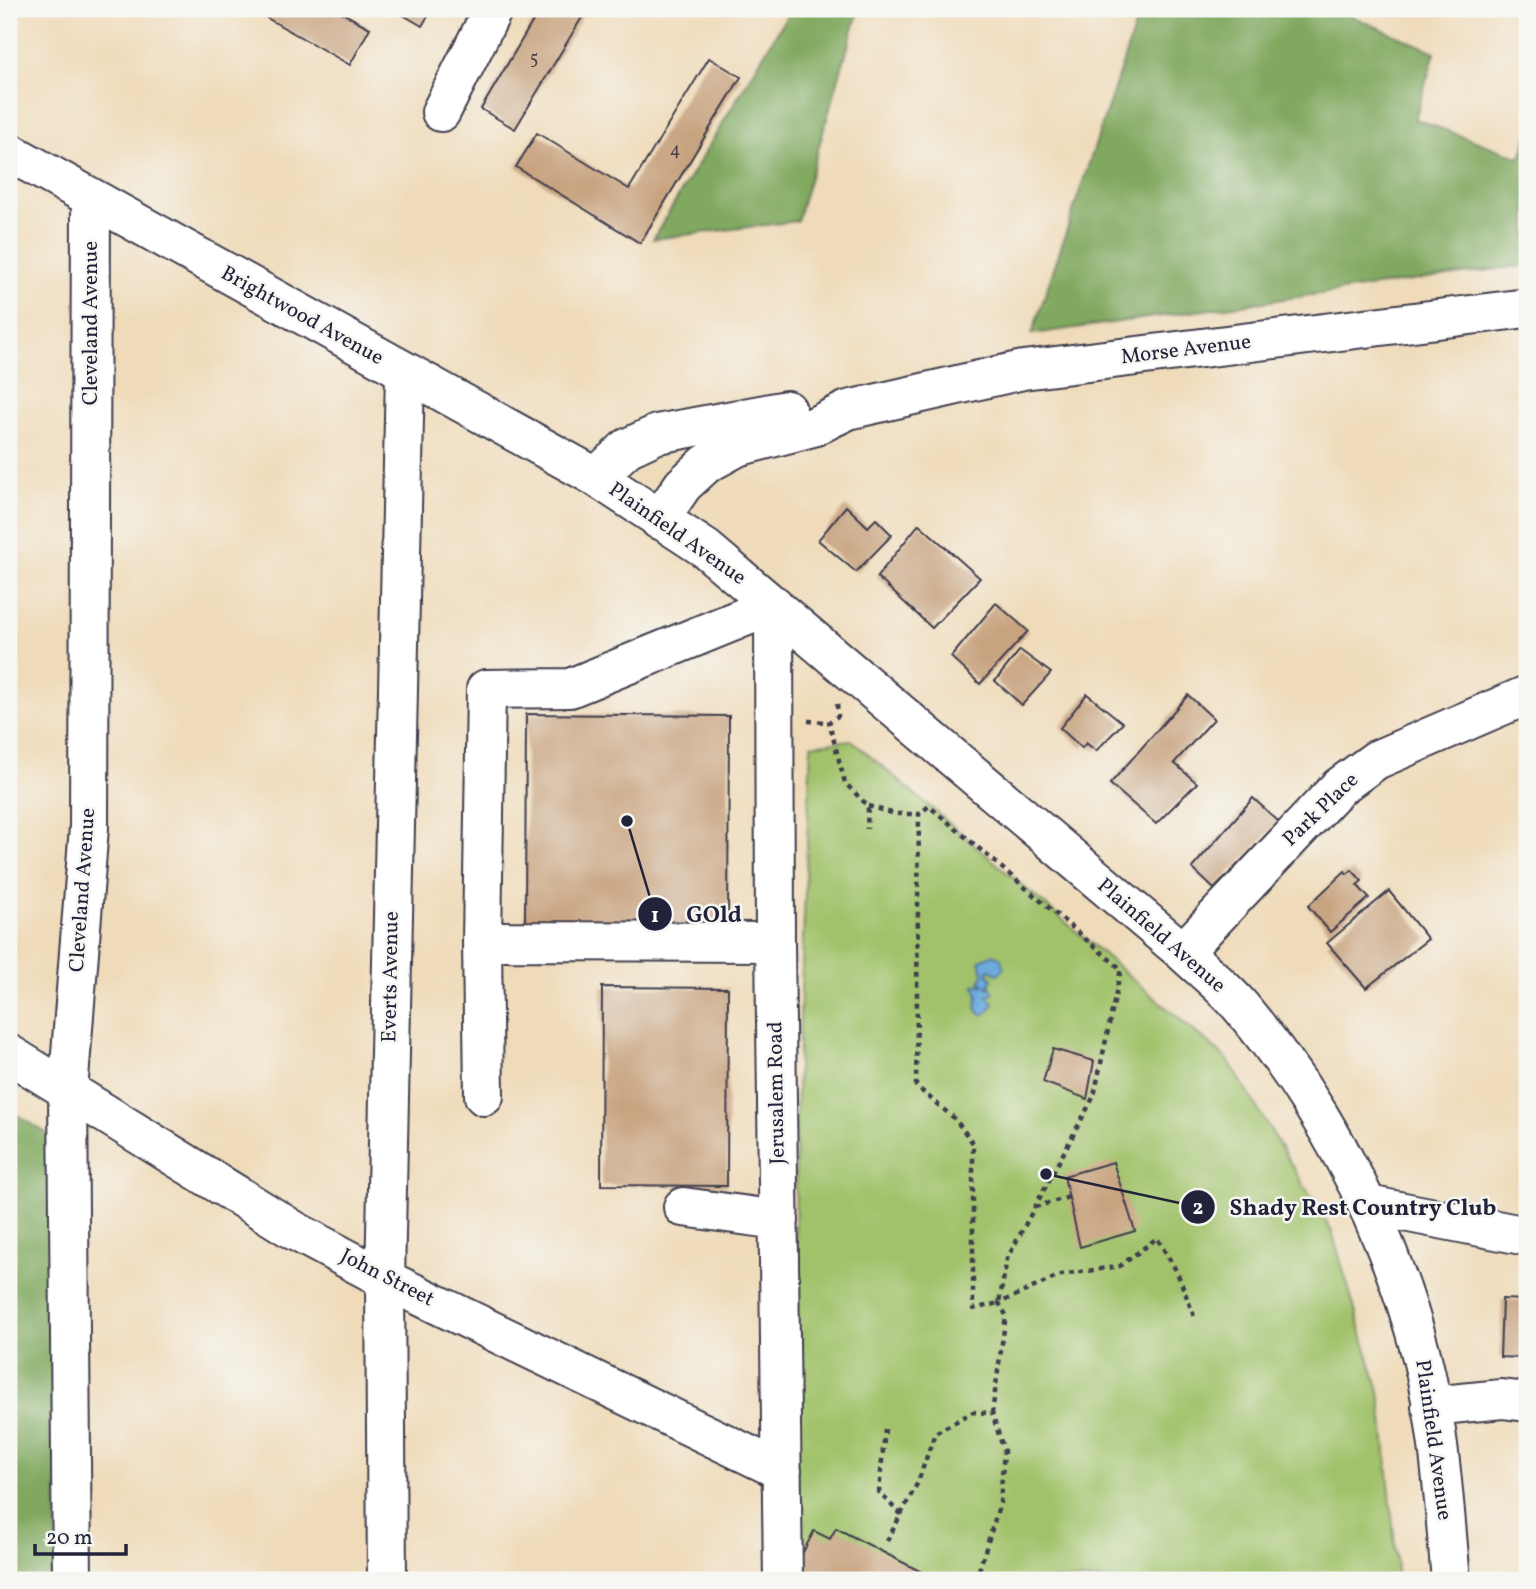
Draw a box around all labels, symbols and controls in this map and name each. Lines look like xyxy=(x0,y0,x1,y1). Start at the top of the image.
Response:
house number: 5 xyxy=(530,47,538,72)
house number: 4 xyxy=(670,138,680,163)
street label: Cleveland Avenue xyxy=(77,241,106,405)
street label: Brightwood Avenue xyxy=(215,259,389,373)
street label: Morse Avenue xyxy=(1119,328,1253,372)
street label: Plainfield Avenue xyxy=(602,476,752,592)
street label: Park Place xyxy=(1277,766,1365,854)
street label: Cleveland Avenue xyxy=(63,807,103,973)
street label: Plainfield Avenue xyxy=(1090,872,1232,1000)
callout: GOld xyxy=(638,892,756,936)
text: GOld xyxy=(686,900,742,932)
text: 1 xyxy=(651,902,659,931)
street label: Everts Avenue xyxy=(375,911,407,1043)
street label: Jerusalem Road xyxy=(761,1021,793,1165)
callout: Shady Rest Country Club xyxy=(1181,1185,1511,1229)
text: Shady Rest Country Club xyxy=(1230,1193,1496,1225)
text: 2 xyxy=(1193,1194,1203,1223)
street label: John Street xyxy=(335,1242,439,1314)
street label: Plainfield Avenue xyxy=(1407,1358,1459,1522)
scale bar xyxy=(35,1512,126,1556)
text: 20 m xyxy=(46,1524,92,1553)

